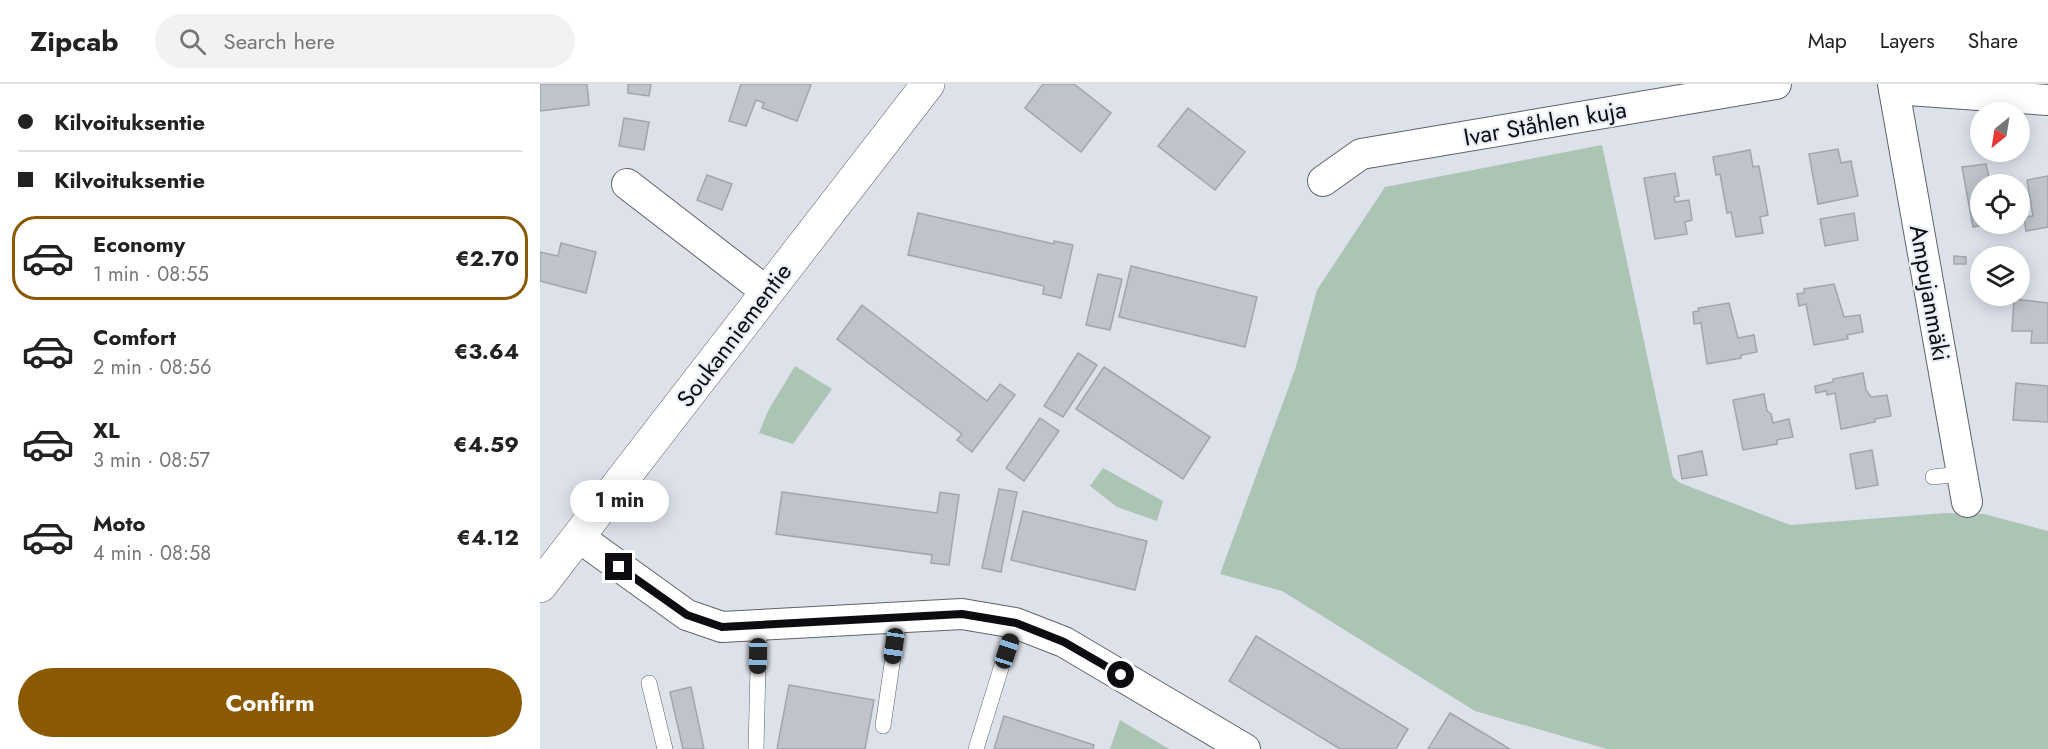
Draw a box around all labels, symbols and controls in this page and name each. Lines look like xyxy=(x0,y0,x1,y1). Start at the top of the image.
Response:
search box xyxy=(155,14,575,68)
text: Zipcab xyxy=(30,21,119,62)
icon: search xyxy=(176,25,209,58)
text: Search here xyxy=(224,25,335,57)
text: Map xyxy=(1808,26,1847,56)
text: Layers xyxy=(1880,26,1935,56)
text: Share xyxy=(1968,26,2018,56)
street label: Ivar Ståhlen kuja xyxy=(1461,91,1629,155)
north arrow xyxy=(1970,102,2030,162)
map controls xyxy=(1970,102,2030,306)
text: Kilvoituksentie xyxy=(54,106,205,138)
text: Kilvoituksentie xyxy=(54,164,205,196)
button: locate xyxy=(1970,174,2030,234)
street label: Ampujanmäki xyxy=(1901,222,1959,364)
text: Economy xyxy=(93,228,185,260)
icon: car xyxy=(21,231,75,285)
text: €2.70 xyxy=(455,242,519,274)
button: layers xyxy=(1970,246,2030,306)
street label: Soukanniementie xyxy=(668,255,800,415)
text: 1 min · 08:55 xyxy=(93,260,209,289)
text: Comfort xyxy=(93,321,176,353)
icon: car xyxy=(21,324,75,378)
text: €3.64 xyxy=(454,335,519,367)
text: 2 min · 08:56 xyxy=(93,353,211,382)
text: XL xyxy=(93,414,120,446)
icon: car xyxy=(21,417,75,471)
text: €4.59 xyxy=(453,428,519,460)
text: 3 min · 08:57 xyxy=(93,446,210,475)
callout: 1 min xyxy=(569,480,668,522)
text: 1 min xyxy=(595,486,644,515)
text: Moto xyxy=(93,507,146,539)
icon: car xyxy=(21,510,75,564)
text: €4.12 xyxy=(457,521,519,553)
text: 4 min · 08:58 xyxy=(93,539,211,568)
route end xyxy=(605,553,632,580)
car xyxy=(883,627,905,665)
car xyxy=(993,631,1021,671)
car xyxy=(749,638,767,674)
route start xyxy=(1107,661,1134,688)
button: Confirm xyxy=(18,668,522,737)

